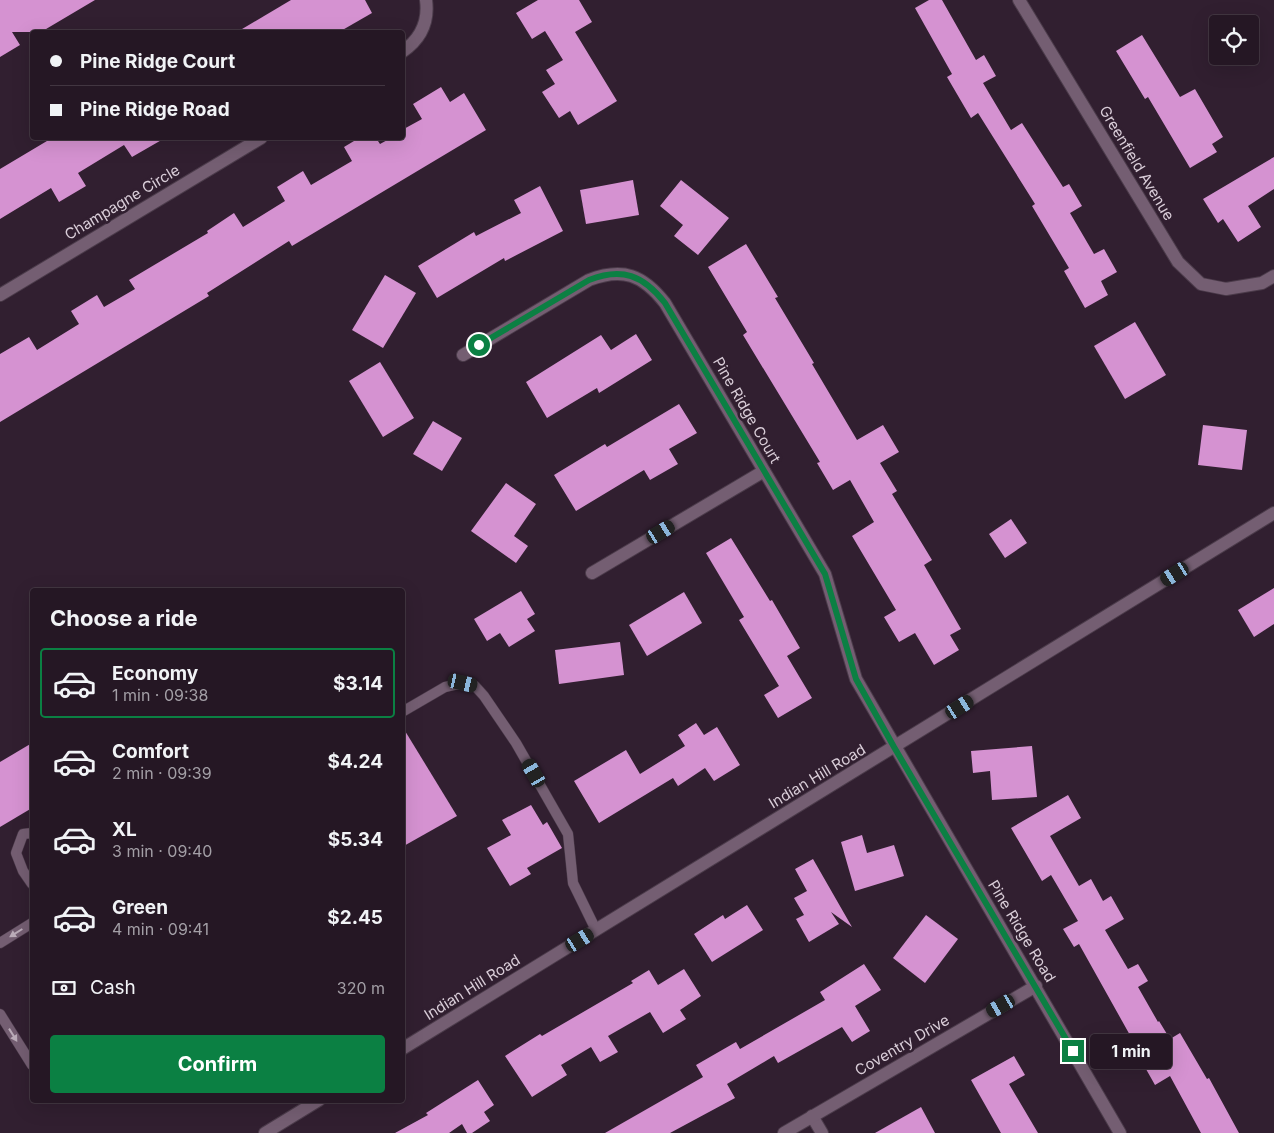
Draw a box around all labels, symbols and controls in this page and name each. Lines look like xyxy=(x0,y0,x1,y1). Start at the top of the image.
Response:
map controls xyxy=(1209,15,1259,65)
button: locate xyxy=(1209,15,1259,65)
text: Pine Ridge Court xyxy=(80,50,235,73)
text: Pine Ridge Road xyxy=(80,98,230,121)
street label: Greenfield Avenue xyxy=(1095,102,1179,224)
street label: Champagne Circle xyxy=(61,160,183,244)
route start xyxy=(468,334,490,356)
street label: Pine Ridge Court xyxy=(709,354,785,466)
car xyxy=(644,518,677,546)
car xyxy=(1158,560,1191,588)
text: Choose a ride xyxy=(50,605,198,631)
icon: car xyxy=(52,661,97,706)
text: Economy xyxy=(112,662,198,685)
text: $3.14 xyxy=(333,672,383,695)
car xyxy=(446,672,479,694)
text: 1 min · 09:38 xyxy=(112,685,208,705)
car xyxy=(943,693,976,721)
icon: car xyxy=(52,739,97,784)
text: Comfort xyxy=(112,740,189,763)
street label: Indian Hill Road xyxy=(765,740,869,812)
text: $4.24 xyxy=(327,750,383,773)
car xyxy=(520,756,547,790)
text: 2 min · 09:39 xyxy=(112,763,212,783)
icon: car xyxy=(52,817,97,862)
text: XL xyxy=(112,818,137,841)
text: $5.34 xyxy=(328,828,383,851)
text: 3 min · 09:40 xyxy=(112,841,212,861)
street label: Pine Ridge Road xyxy=(984,876,1060,986)
icon: car xyxy=(52,895,97,940)
text: Green xyxy=(112,896,168,919)
text: $2.45 xyxy=(327,906,383,929)
text: 4 min · 09:41 xyxy=(112,919,209,939)
car xyxy=(563,926,596,954)
one-way arrow xyxy=(10,928,23,938)
street label: Indian Hill Road xyxy=(420,950,524,1024)
icon: cash xyxy=(50,974,78,1002)
text: Cash xyxy=(90,976,136,999)
text: 320 m xyxy=(337,978,385,998)
car xyxy=(984,992,1017,1020)
street label: Coventry Drive xyxy=(851,1010,953,1080)
one-way arrow xyxy=(8,1029,18,1042)
callout: 1 min xyxy=(1090,1034,1173,1068)
button: Confirm xyxy=(50,1035,385,1093)
route end xyxy=(1062,1040,1084,1062)
text: 1 min xyxy=(1111,1041,1151,1061)

